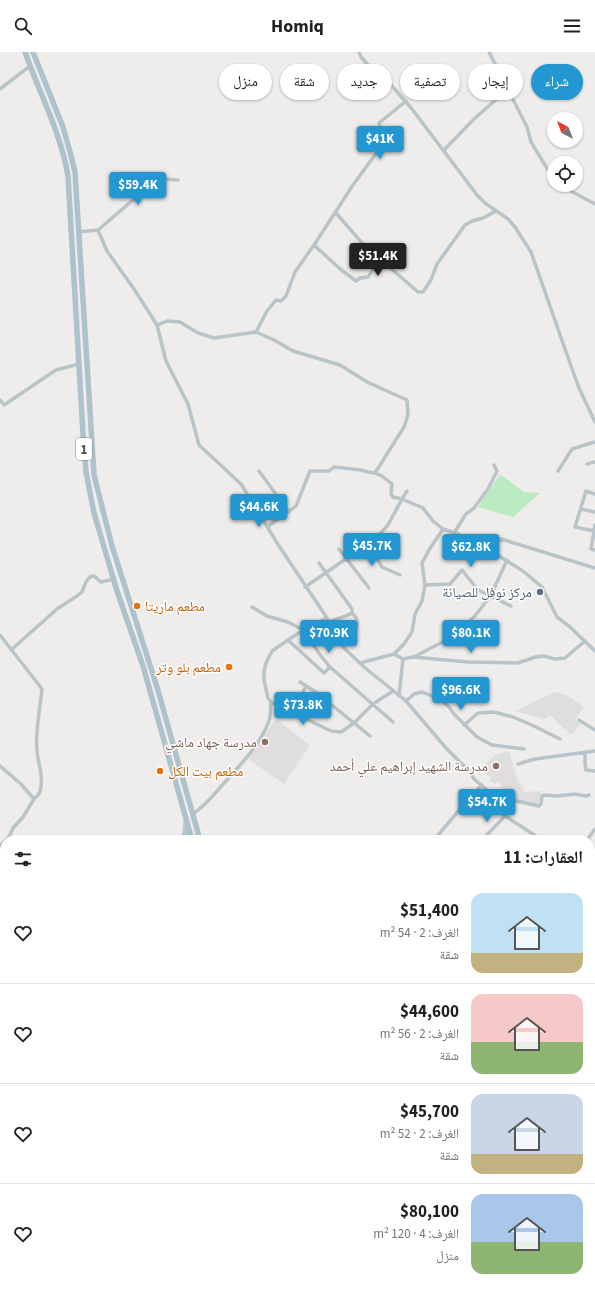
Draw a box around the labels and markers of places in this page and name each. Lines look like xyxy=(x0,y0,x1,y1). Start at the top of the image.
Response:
pin: $41K xyxy=(356,126,404,160)
pin: $59.4K xyxy=(105,172,171,206)
pin: $51.4K xyxy=(345,243,411,277)
pin: $44.6K xyxy=(226,494,292,528)
pin: $45.7K xyxy=(339,533,405,567)
pin: $62.8K xyxy=(438,534,504,568)
place label: مركز نوفل للصيانة xyxy=(442,583,532,603)
marker: مركز نوفل للصيانة xyxy=(535,587,545,597)
place label: مطعم ماريتا xyxy=(145,597,205,617)
marker: مطعم ماريتا xyxy=(132,601,142,611)
pin: $70.9K xyxy=(296,620,362,654)
pin: $80.1K xyxy=(438,620,504,654)
place label: مطعم بلو وتر xyxy=(155,658,221,678)
marker: مطعم بلو وتر xyxy=(224,662,234,672)
pin: $96.6K xyxy=(428,677,494,711)
pin: $73.8K xyxy=(270,692,336,726)
place label: مدرسة جهاد ماشي xyxy=(165,733,257,754)
marker: مدرسة جهاد ماشي xyxy=(260,737,270,747)
place label: مدرسة الشهيد إبراهيم علي أحمد xyxy=(330,757,488,778)
marker: مدرسة الشهيد إبراهيم علي أحمد xyxy=(491,761,501,771)
place label: مطعم بيت الكل xyxy=(168,762,243,782)
marker: مطعم بيت الكل xyxy=(155,766,165,776)
pin: $54.7K xyxy=(454,789,520,823)

